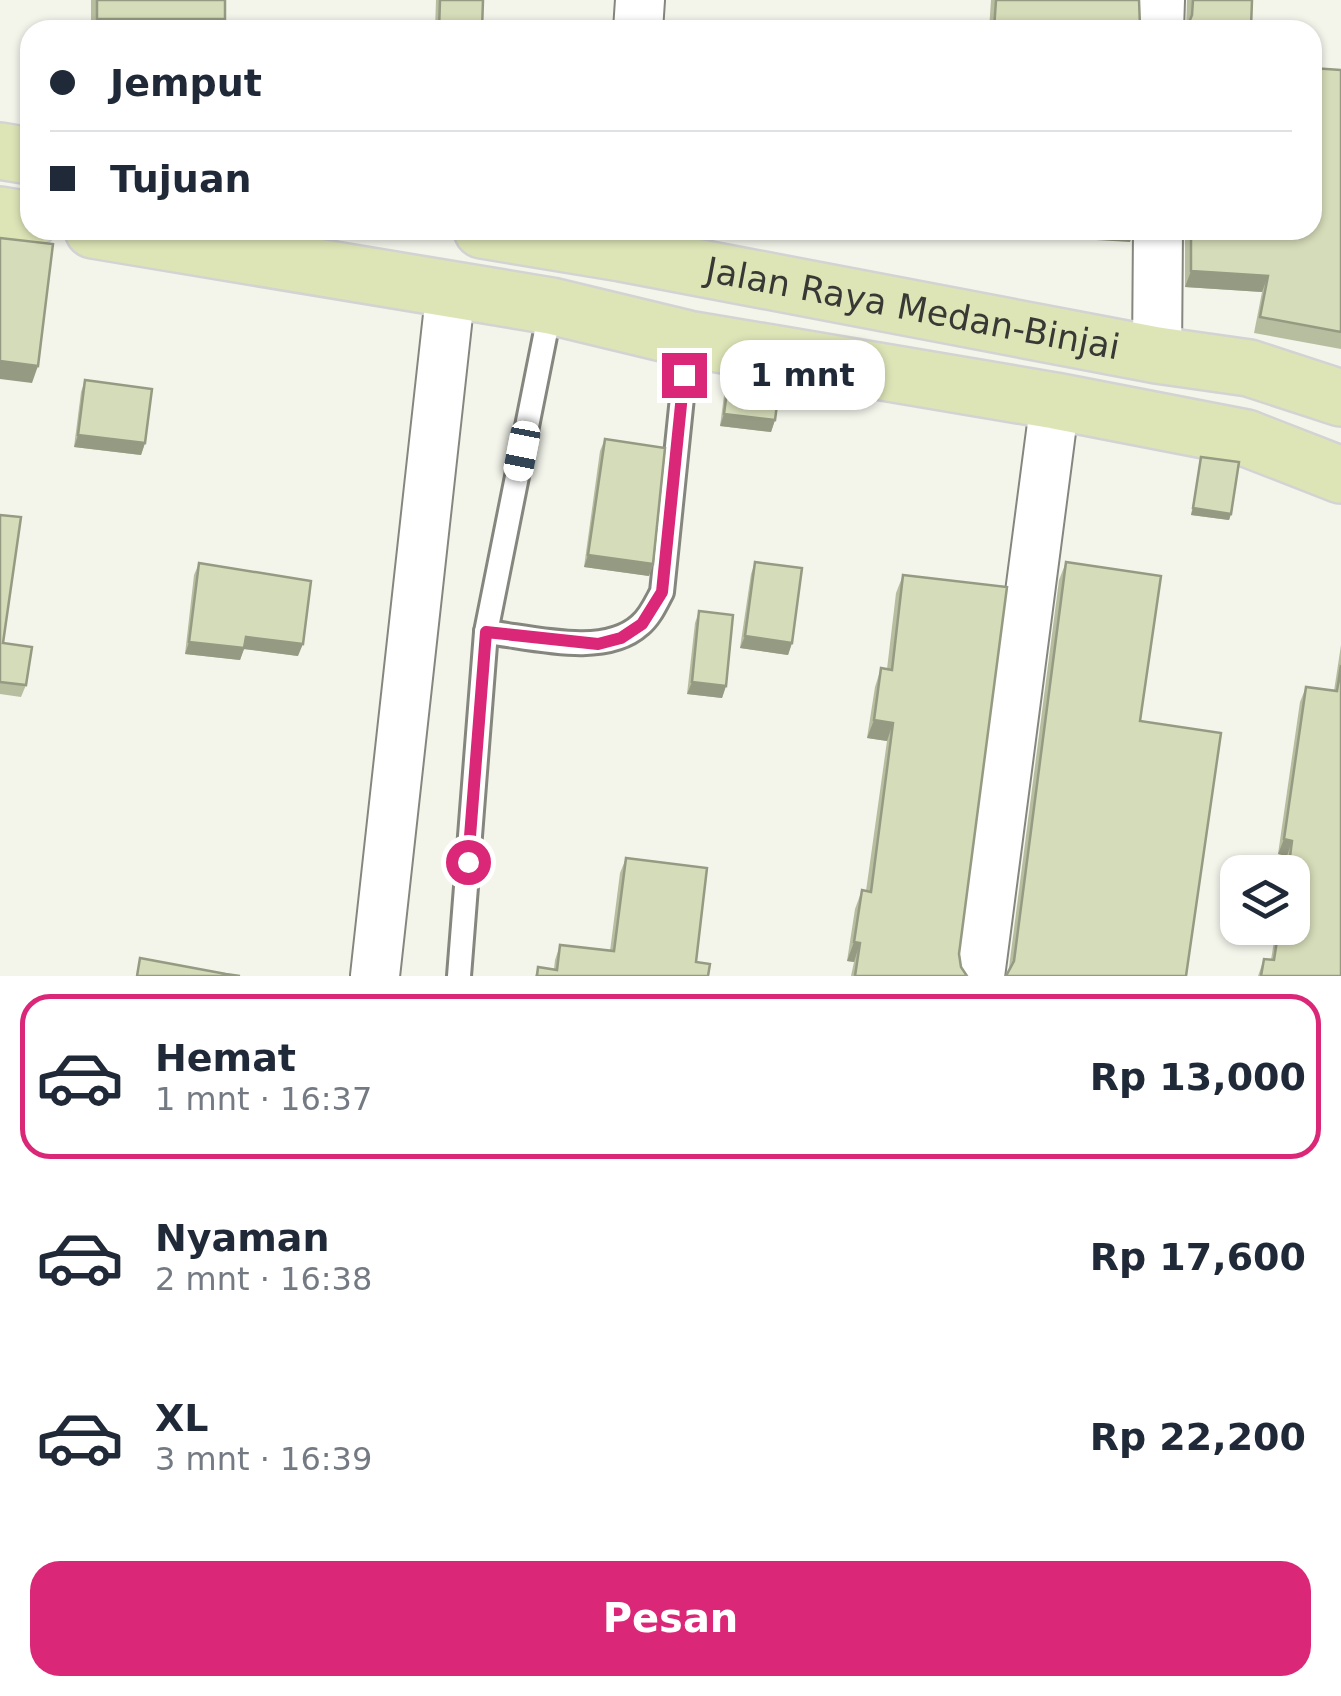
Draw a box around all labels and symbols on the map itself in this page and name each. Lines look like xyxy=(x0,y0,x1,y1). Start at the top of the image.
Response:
street label: Jalan Raya Medan-Binjai xyxy=(701,249,1123,367)
callout: 1 mnt xyxy=(719,340,884,410)
route end xyxy=(662,353,707,398)
car xyxy=(502,419,542,483)
route start xyxy=(446,840,491,885)

